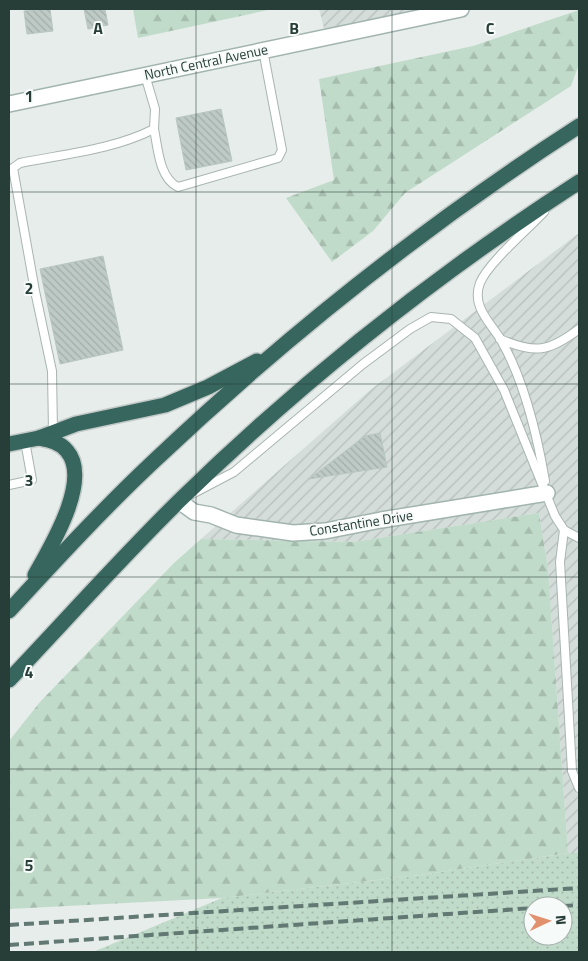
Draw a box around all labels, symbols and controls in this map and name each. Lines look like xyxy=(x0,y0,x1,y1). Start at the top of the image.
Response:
text: A xyxy=(93,16,103,40)
text: B xyxy=(289,16,299,40)
text: C xyxy=(486,16,495,40)
street label: North Central Avenue xyxy=(142,38,270,85)
text: 1 xyxy=(25,84,33,108)
text: 2 xyxy=(25,276,33,300)
text: 3 xyxy=(25,468,33,492)
street label: Constantine Drive xyxy=(308,504,414,541)
text: 4 xyxy=(25,660,34,684)
text: 5 xyxy=(25,853,34,877)
north arrow xyxy=(523,896,573,946)
text: N xyxy=(551,914,572,926)

